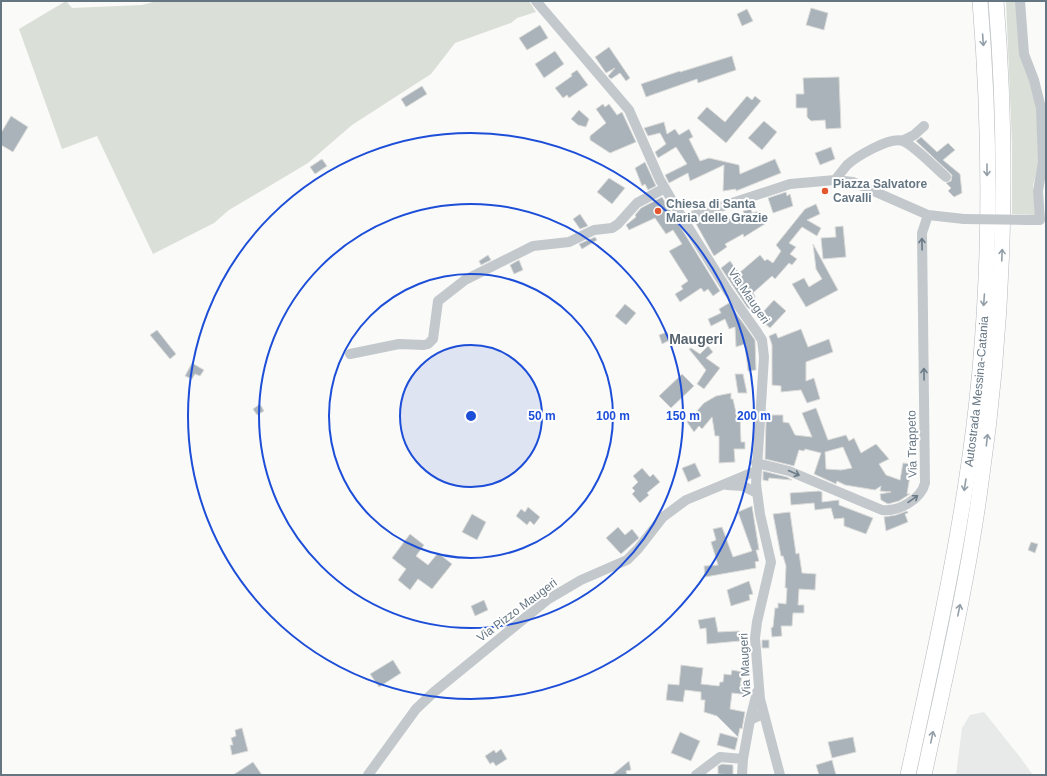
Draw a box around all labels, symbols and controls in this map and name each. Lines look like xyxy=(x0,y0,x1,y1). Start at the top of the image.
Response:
one-way arrow xyxy=(980,33,987,46)
one-way arrow xyxy=(983,163,991,176)
place label: Piazza Salvatore Cavalli xyxy=(833,177,927,205)
marker: Piazza Salvatore Cavalli xyxy=(820,186,830,196)
place label: Chiesa di Santa Maria delle Grazie xyxy=(666,197,768,225)
marker: Chiesa di Santa Maria delle Grazie xyxy=(653,206,663,216)
one-way arrow xyxy=(918,238,926,251)
one-way arrow xyxy=(998,249,1005,262)
street label: Via Maugeri xyxy=(725,266,773,326)
one-way arrow xyxy=(980,293,988,306)
street label: Autostrada Messina-Catania xyxy=(962,315,991,468)
district label: Maugeri xyxy=(669,331,723,347)
one-way arrow xyxy=(920,368,928,381)
centre of rings xyxy=(464,409,478,423)
text: 50 m xyxy=(528,409,556,423)
text: 100 m xyxy=(596,409,630,423)
text: 150 m xyxy=(666,409,700,423)
text: 200 m xyxy=(737,409,771,423)
street label: Via Trappeto xyxy=(904,410,920,478)
one-way arrow xyxy=(983,434,991,447)
one-way arrow xyxy=(787,470,799,477)
one-way arrow xyxy=(961,478,969,491)
one-way arrow xyxy=(907,495,918,503)
street label: Via Pizzo Maugeri xyxy=(474,575,560,645)
one-way arrow xyxy=(955,604,963,617)
street label: Via Maugeri xyxy=(736,633,754,697)
one-way arrow xyxy=(929,731,937,744)

